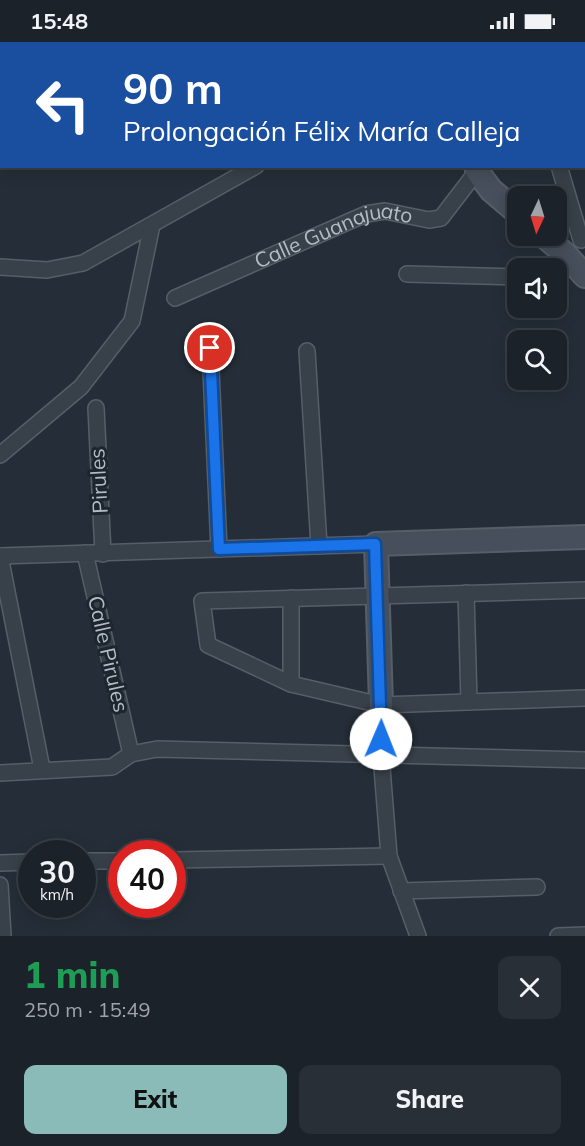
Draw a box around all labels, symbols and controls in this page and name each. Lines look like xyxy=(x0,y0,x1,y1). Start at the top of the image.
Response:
text: 15:48 xyxy=(30,7,88,35)
text: 90 m xyxy=(123,62,223,115)
icon: left xyxy=(24,66,102,144)
text: Prolongación Félix María Calleja xyxy=(123,114,521,148)
north arrow xyxy=(507,186,567,246)
map controls xyxy=(507,186,567,390)
street label: Calle Guanajuato xyxy=(250,196,415,273)
button: sound xyxy=(507,258,567,318)
pin xyxy=(184,322,235,373)
button: search xyxy=(507,330,567,390)
icon: arrive xyxy=(193,331,226,364)
street label: Pirules xyxy=(83,448,113,514)
street label: Calle Pirules xyxy=(83,593,135,715)
position arrow xyxy=(349,707,413,771)
speed limit sign: 40 xyxy=(108,840,186,918)
text: 30 xyxy=(39,853,75,891)
text: km/h xyxy=(40,885,74,904)
text: 1 min xyxy=(24,952,120,997)
button: close xyxy=(498,956,561,1019)
text: 250 m · 15:49 xyxy=(24,997,150,1022)
button: Exit xyxy=(24,1065,287,1134)
button: Share xyxy=(299,1065,561,1134)

